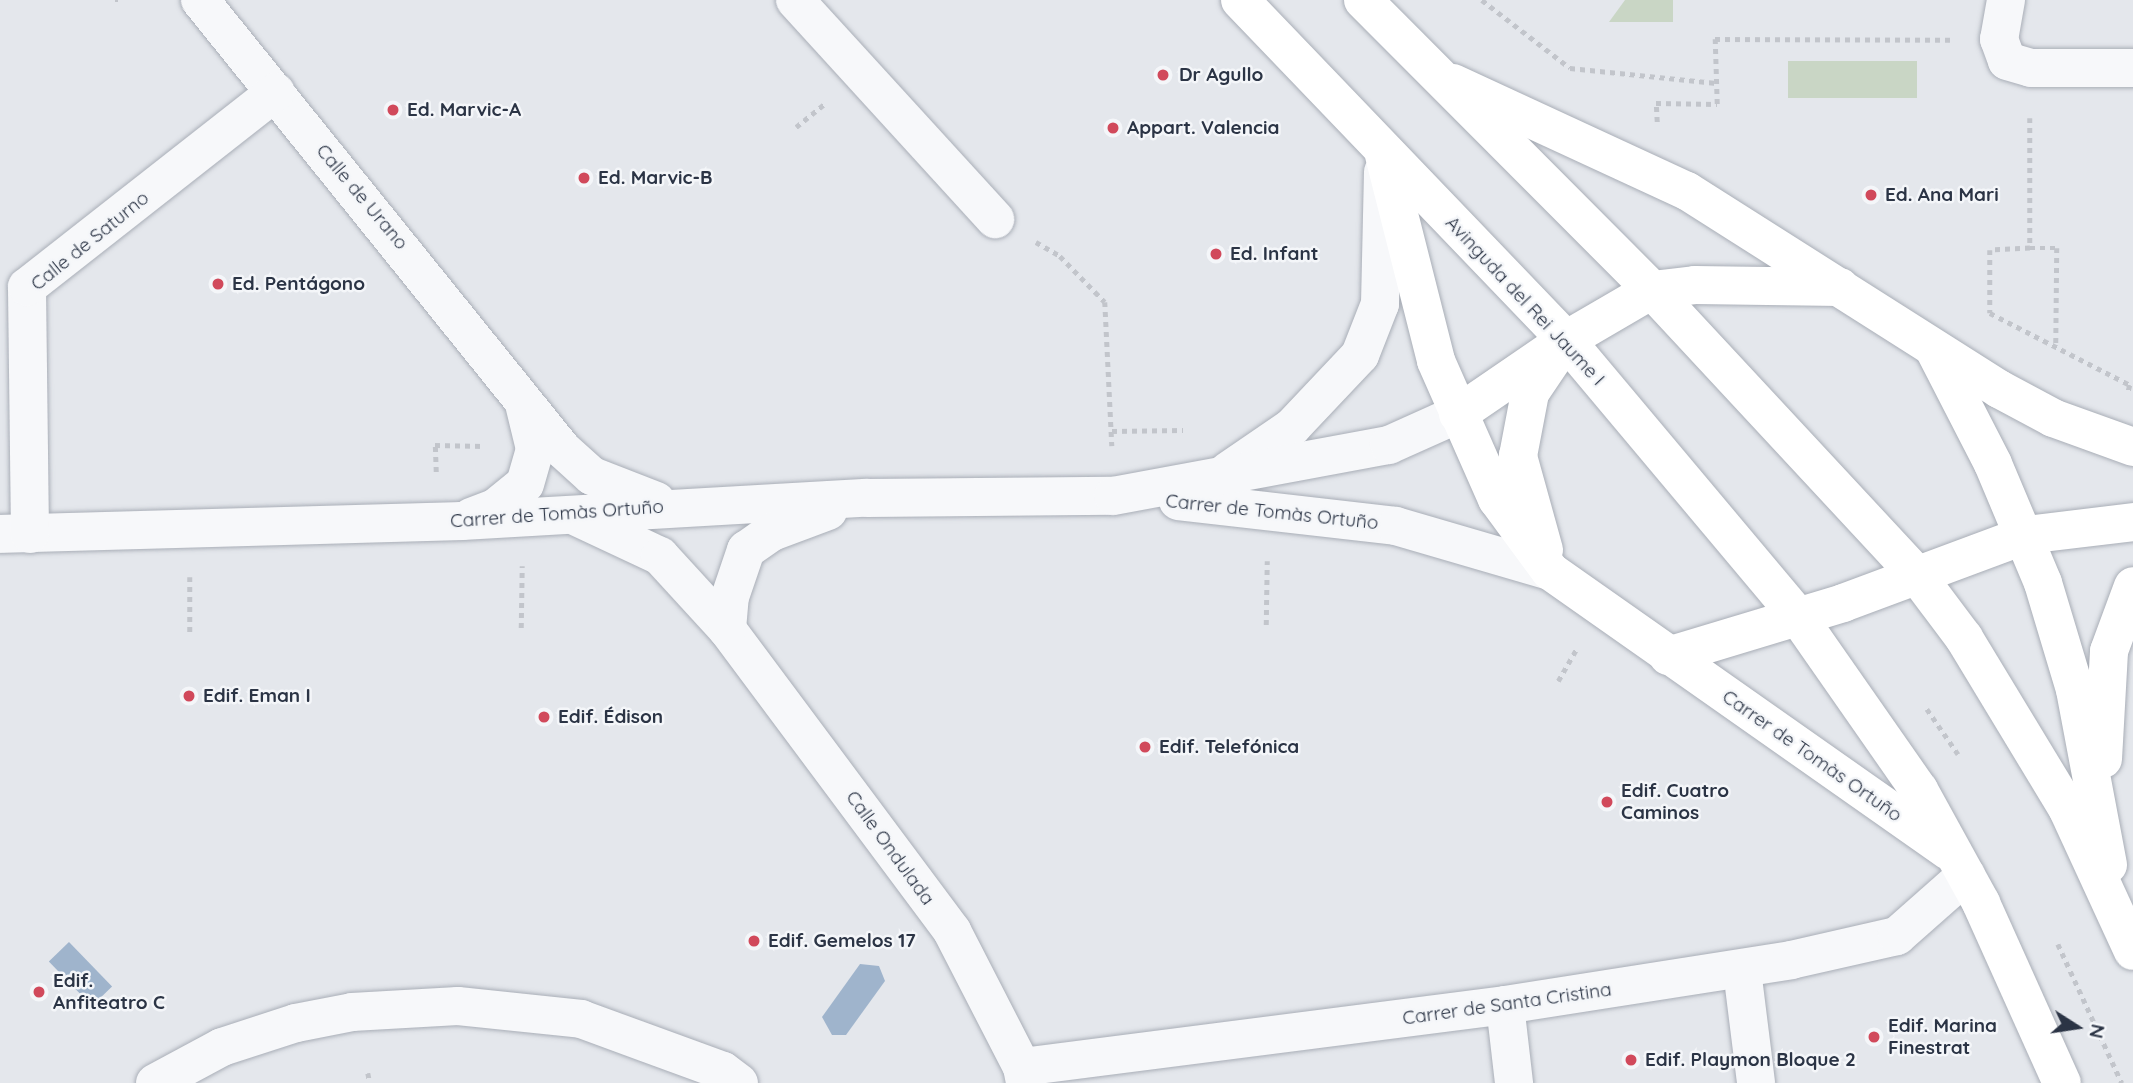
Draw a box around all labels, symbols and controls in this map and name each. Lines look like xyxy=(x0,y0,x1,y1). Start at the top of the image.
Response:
place label: Dr Agullo xyxy=(1179,64,1263,86)
marker: Dr Agullo xyxy=(1153,65,1173,85)
place label: Ed. Marvic-A xyxy=(407,99,521,121)
marker: Ed. Marvic-A xyxy=(385,102,401,118)
place label: Appart. Valencia xyxy=(1127,117,1279,139)
marker: Appart. Valencia xyxy=(1105,120,1121,136)
street label: Calle de Urano xyxy=(311,140,413,254)
place label: Ed. Marvic-B xyxy=(598,167,712,189)
marker: Ed. Marvic-B xyxy=(576,170,592,186)
place label: Ed. Ana Mari xyxy=(1885,184,1999,206)
street label: Calle de Saturno xyxy=(26,187,154,295)
marker: Ed. Ana Mari xyxy=(1863,187,1879,203)
street label: Avinguda del Rei Jaume I xyxy=(1441,212,1609,390)
place label: Ed. Infant xyxy=(1230,243,1319,265)
marker: Ed. Infant xyxy=(1208,246,1224,262)
place label: Ed. Pentágono xyxy=(232,273,365,295)
marker: Ed. Pentágono xyxy=(210,276,226,292)
street label: Carrer de Tomàs Ortuño xyxy=(1164,489,1380,535)
street label: Carrer de Tomàs Ortuño xyxy=(449,495,665,533)
place label: Edif. Eman I xyxy=(203,685,311,707)
street label: Carrer de Tomàs Ortuño xyxy=(1718,685,1906,827)
marker: Edif. Eman I xyxy=(181,688,197,704)
place label: Edif. Édison xyxy=(558,706,663,728)
marker: Edif. Édison xyxy=(536,709,552,725)
place label: Edif. Telefónica xyxy=(1159,736,1299,758)
marker: Edif. Telefónica xyxy=(1137,739,1153,755)
place label: Edif. Cuatro Caminos xyxy=(1621,780,1729,824)
street label: Calle Ondulada xyxy=(841,787,939,909)
marker: Edif. Cuatro Caminos xyxy=(1599,794,1615,810)
place label: Edif. Gemelos 17 xyxy=(768,930,916,952)
marker: Edif. Gemelos 17 xyxy=(746,933,762,949)
place label: Edif. Anfiteatro C xyxy=(53,970,165,1014)
street label: Carrer de Santa Cristina xyxy=(1401,978,1613,1030)
marker: Edif. Anfiteatro C xyxy=(31,984,47,1000)
north arrow xyxy=(2042,992,2112,1062)
place label: Edif. Marina Finestrat xyxy=(1888,1015,1997,1059)
text: N xyxy=(2084,1022,2111,1041)
marker: Edif. Marina Finestrat xyxy=(1866,1029,1882,1045)
place label: Edif. Playmon Bloque 2 xyxy=(1645,1049,1856,1071)
marker: Edif. Playmon Bloque 2 xyxy=(1623,1052,1639,1068)

